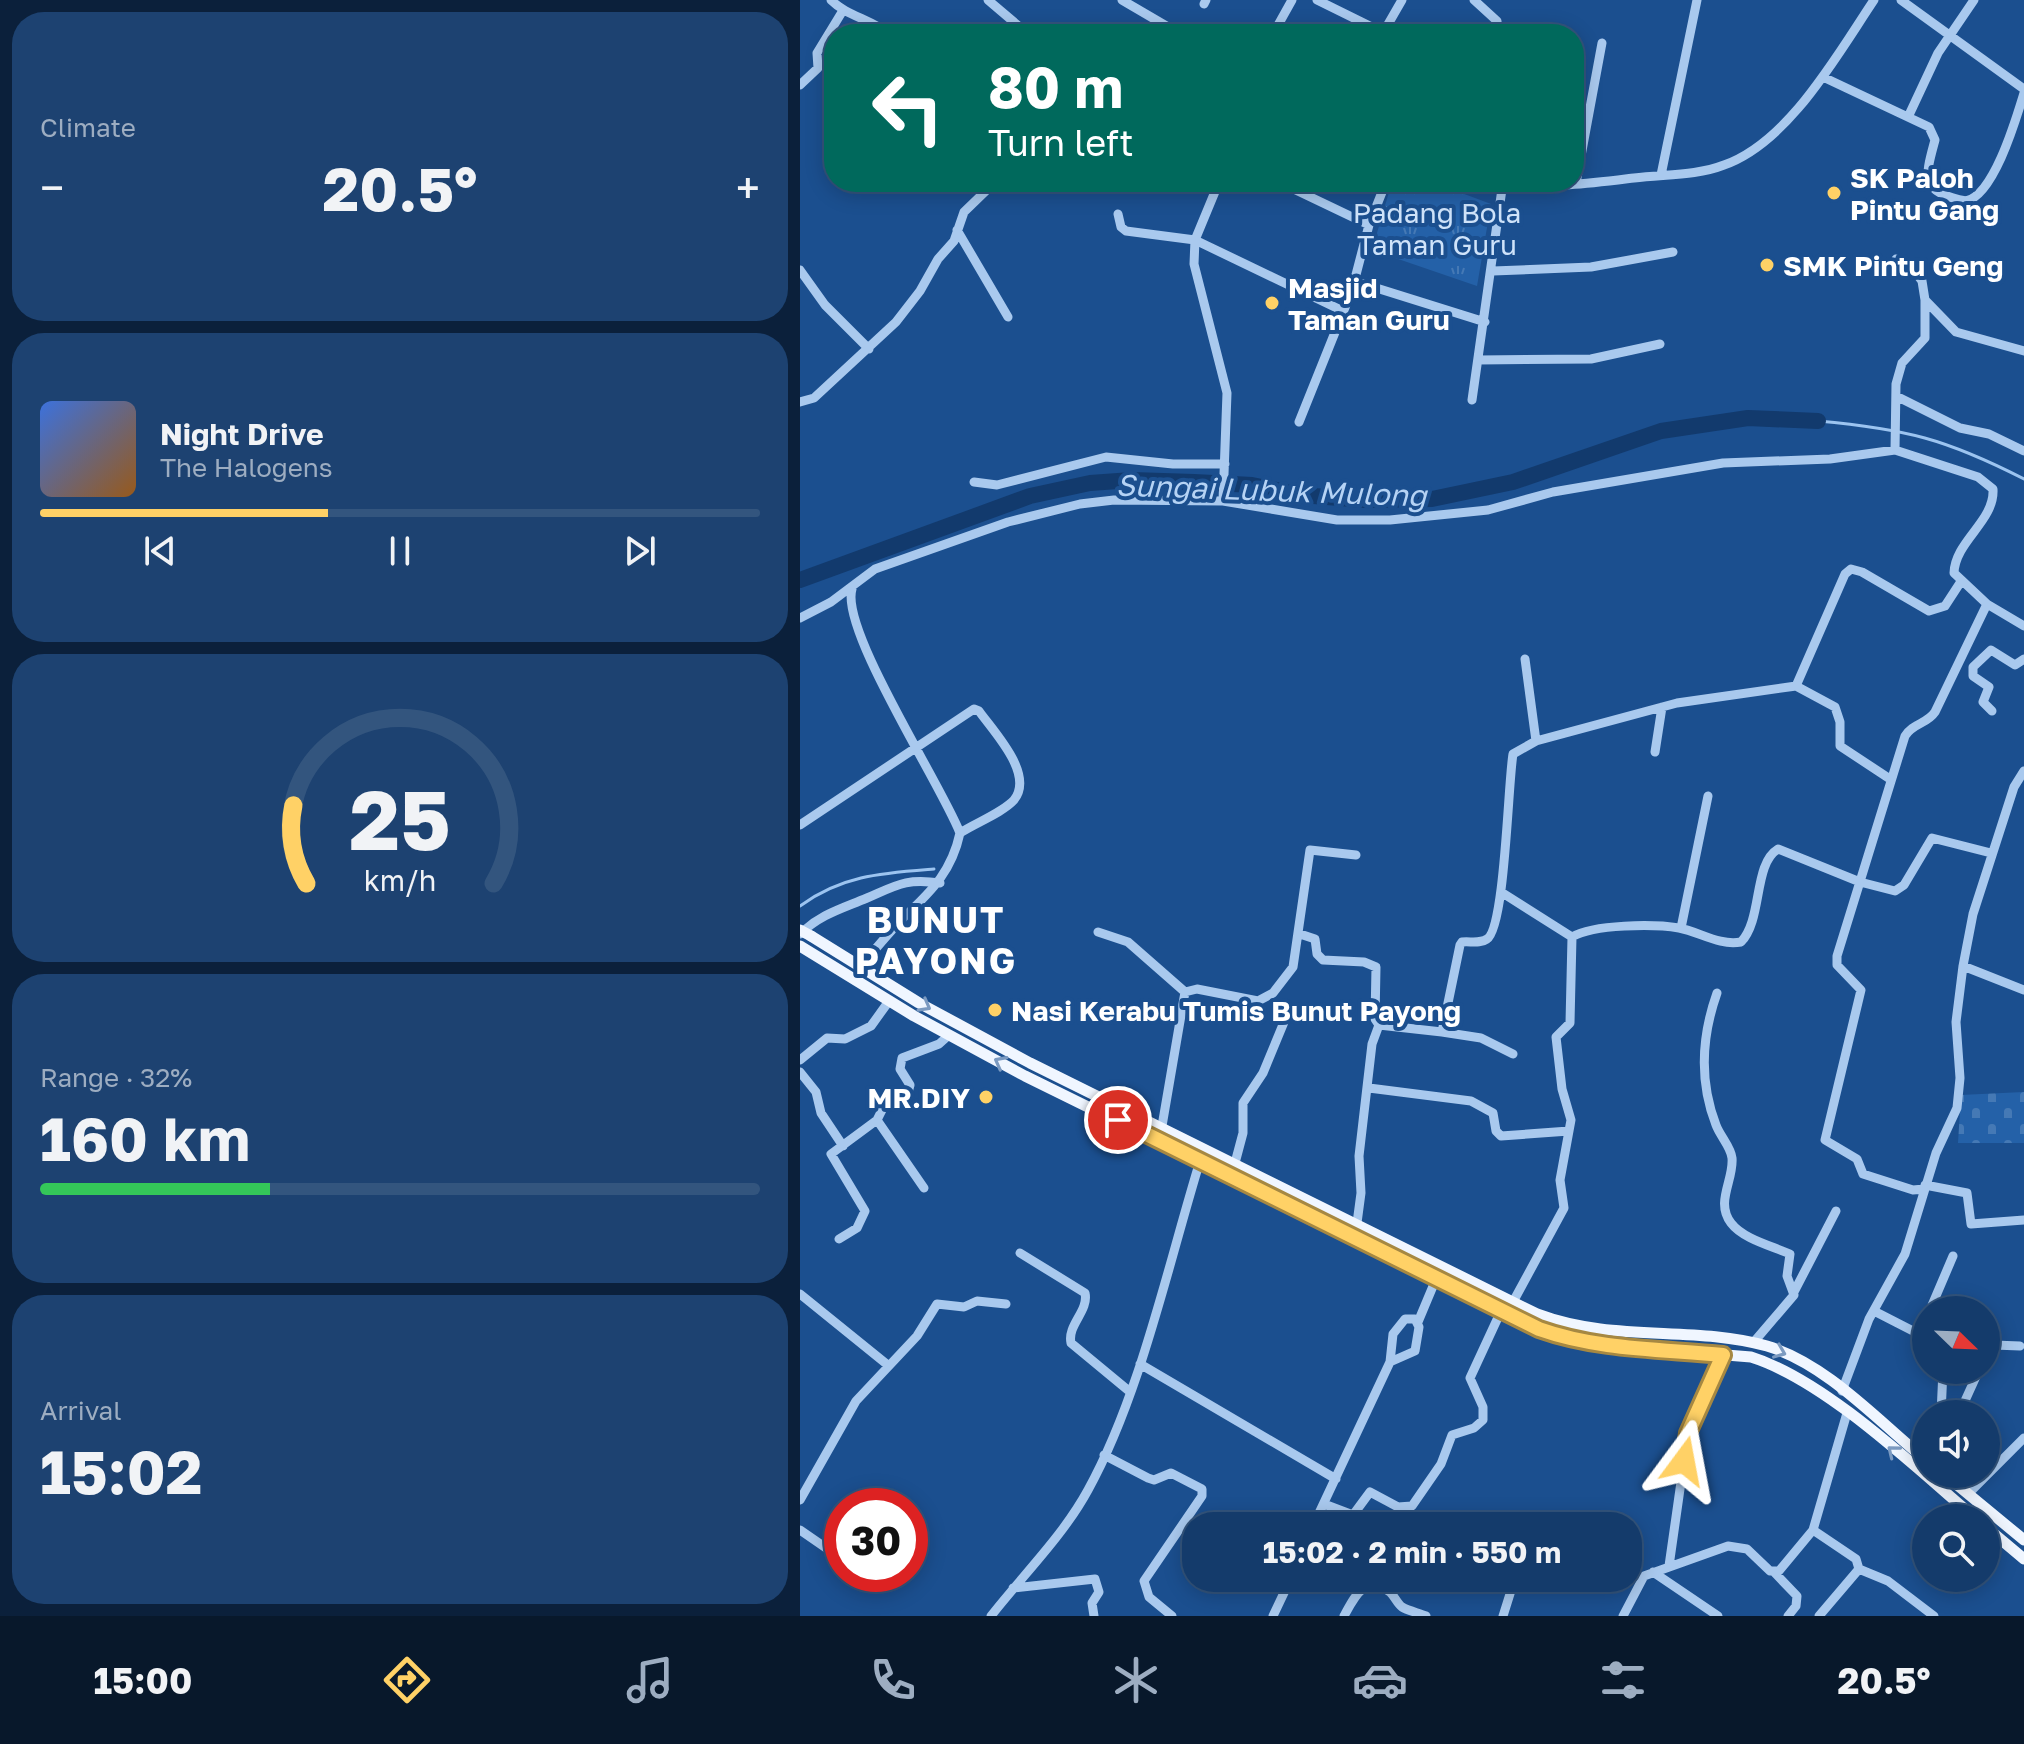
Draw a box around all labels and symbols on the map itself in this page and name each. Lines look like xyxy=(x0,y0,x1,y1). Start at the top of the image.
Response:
place label: SK Paloh Pintu Gang xyxy=(1850,161,1999,226)
marker: SK Paloh Pintu Gang xyxy=(1825,184,1843,202)
park label: Padang Bola Taman Guru xyxy=(1353,196,1521,261)
place label: SMK Pintu Geng xyxy=(1783,249,2003,282)
marker: SMK Pintu Geng xyxy=(1758,256,1776,274)
place label: Masjid Taman Guru xyxy=(1288,271,1450,336)
marker: Masjid Taman Guru xyxy=(1263,294,1281,312)
water label: Sungai Lubuk Mulong xyxy=(1115,467,1429,513)
district label: BUNUT PAYONG xyxy=(855,898,1017,982)
place label: Nasi Kerabu Tumis Bunut Payong xyxy=(1011,994,1461,1027)
one-way arrow xyxy=(916,996,931,1012)
marker: Nasi Kerabu Tumis Bunut Payong xyxy=(986,1001,1004,1019)
one-way arrow xyxy=(993,1057,1008,1072)
place label: MR.DIY xyxy=(868,1081,970,1114)
pin xyxy=(1084,1086,1152,1154)
marker: MR.DIY xyxy=(977,1088,995,1106)
north arrow xyxy=(1912,1296,2000,1384)
one-way arrow xyxy=(1772,1342,1786,1358)
position arrow xyxy=(1642,1419,1726,1503)
one-way arrow xyxy=(1887,1446,1902,1460)
speed limit sign: 30 xyxy=(824,1488,928,1592)

